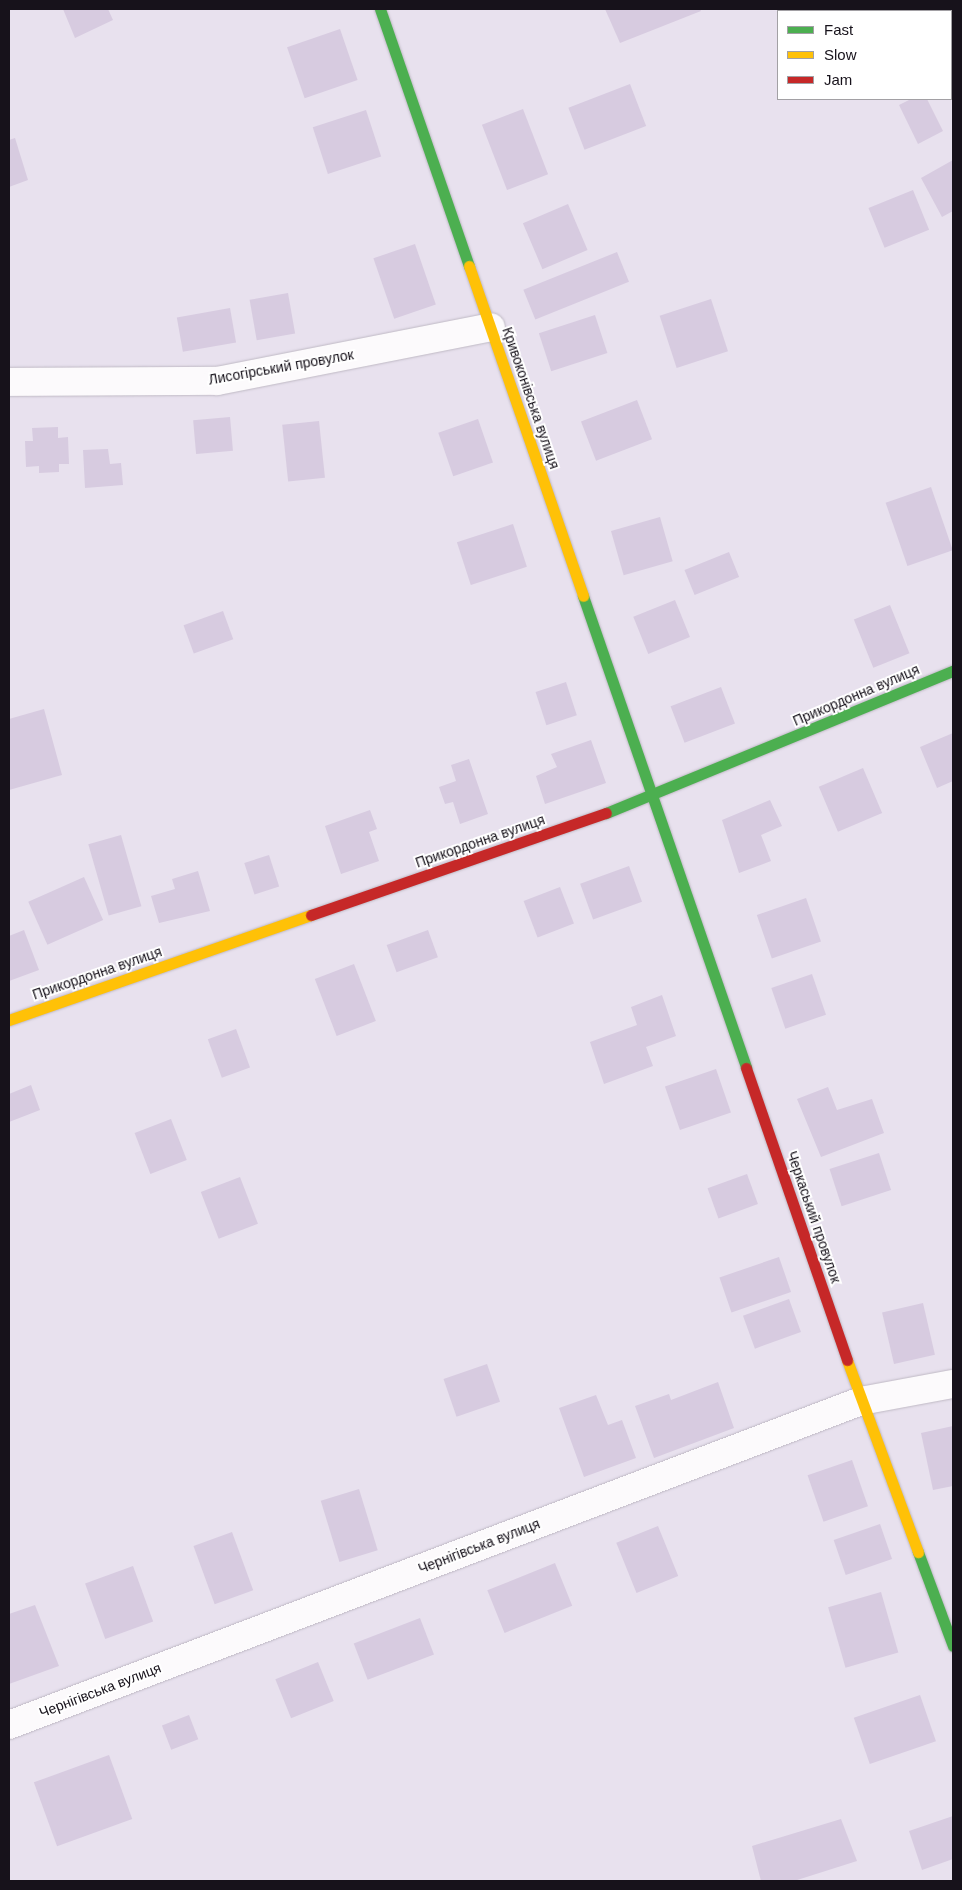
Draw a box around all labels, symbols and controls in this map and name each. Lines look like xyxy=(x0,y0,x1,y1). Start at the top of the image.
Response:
legend xyxy=(777,10,952,100)
text: Fast xyxy=(824,21,853,38)
text: Slow xyxy=(824,46,857,63)
text: Jam xyxy=(824,71,852,88)
street label: Кривоконівська вулиця xyxy=(499,325,563,471)
street label: Лисогірський провулок xyxy=(207,346,355,388)
street label: Прикордонна вулиця xyxy=(790,661,922,729)
street label: Прикордонна вулиця xyxy=(413,811,547,871)
street label: Прикордонна вулиця xyxy=(30,943,164,1003)
street label: Черкаський провулок xyxy=(784,1149,844,1285)
street label: Чернігівська вулиця xyxy=(416,1515,542,1577)
street label: Чернігівська вулиця xyxy=(37,1659,163,1721)

